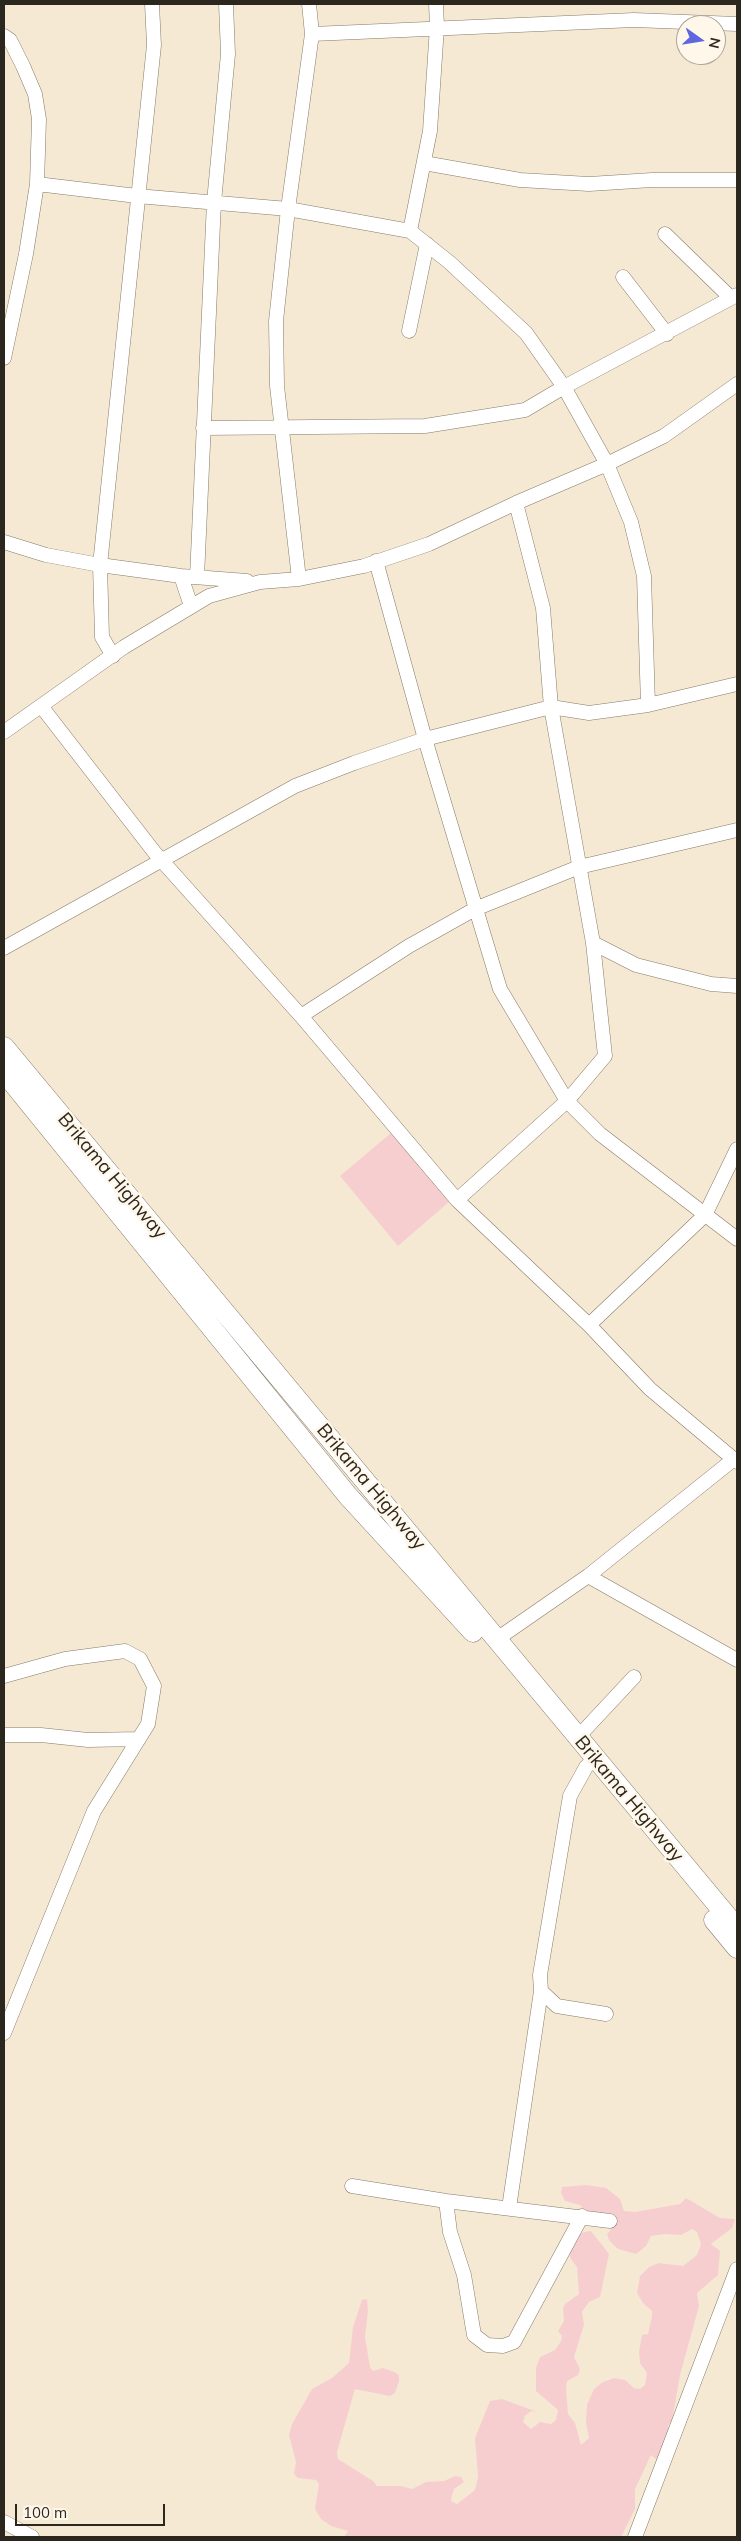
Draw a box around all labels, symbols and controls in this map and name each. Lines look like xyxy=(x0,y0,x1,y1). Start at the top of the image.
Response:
north arrow xyxy=(676,15,726,65)
text: N xyxy=(705,36,725,50)
street label: Brikama Highway xyxy=(53,1108,171,1244)
street label: Brikama Highway xyxy=(312,1419,430,1555)
street label: Brikama Highway xyxy=(570,1731,688,1867)
scale bar xyxy=(18,2494,168,2526)
text: 100 m xyxy=(23,2503,67,2522)

